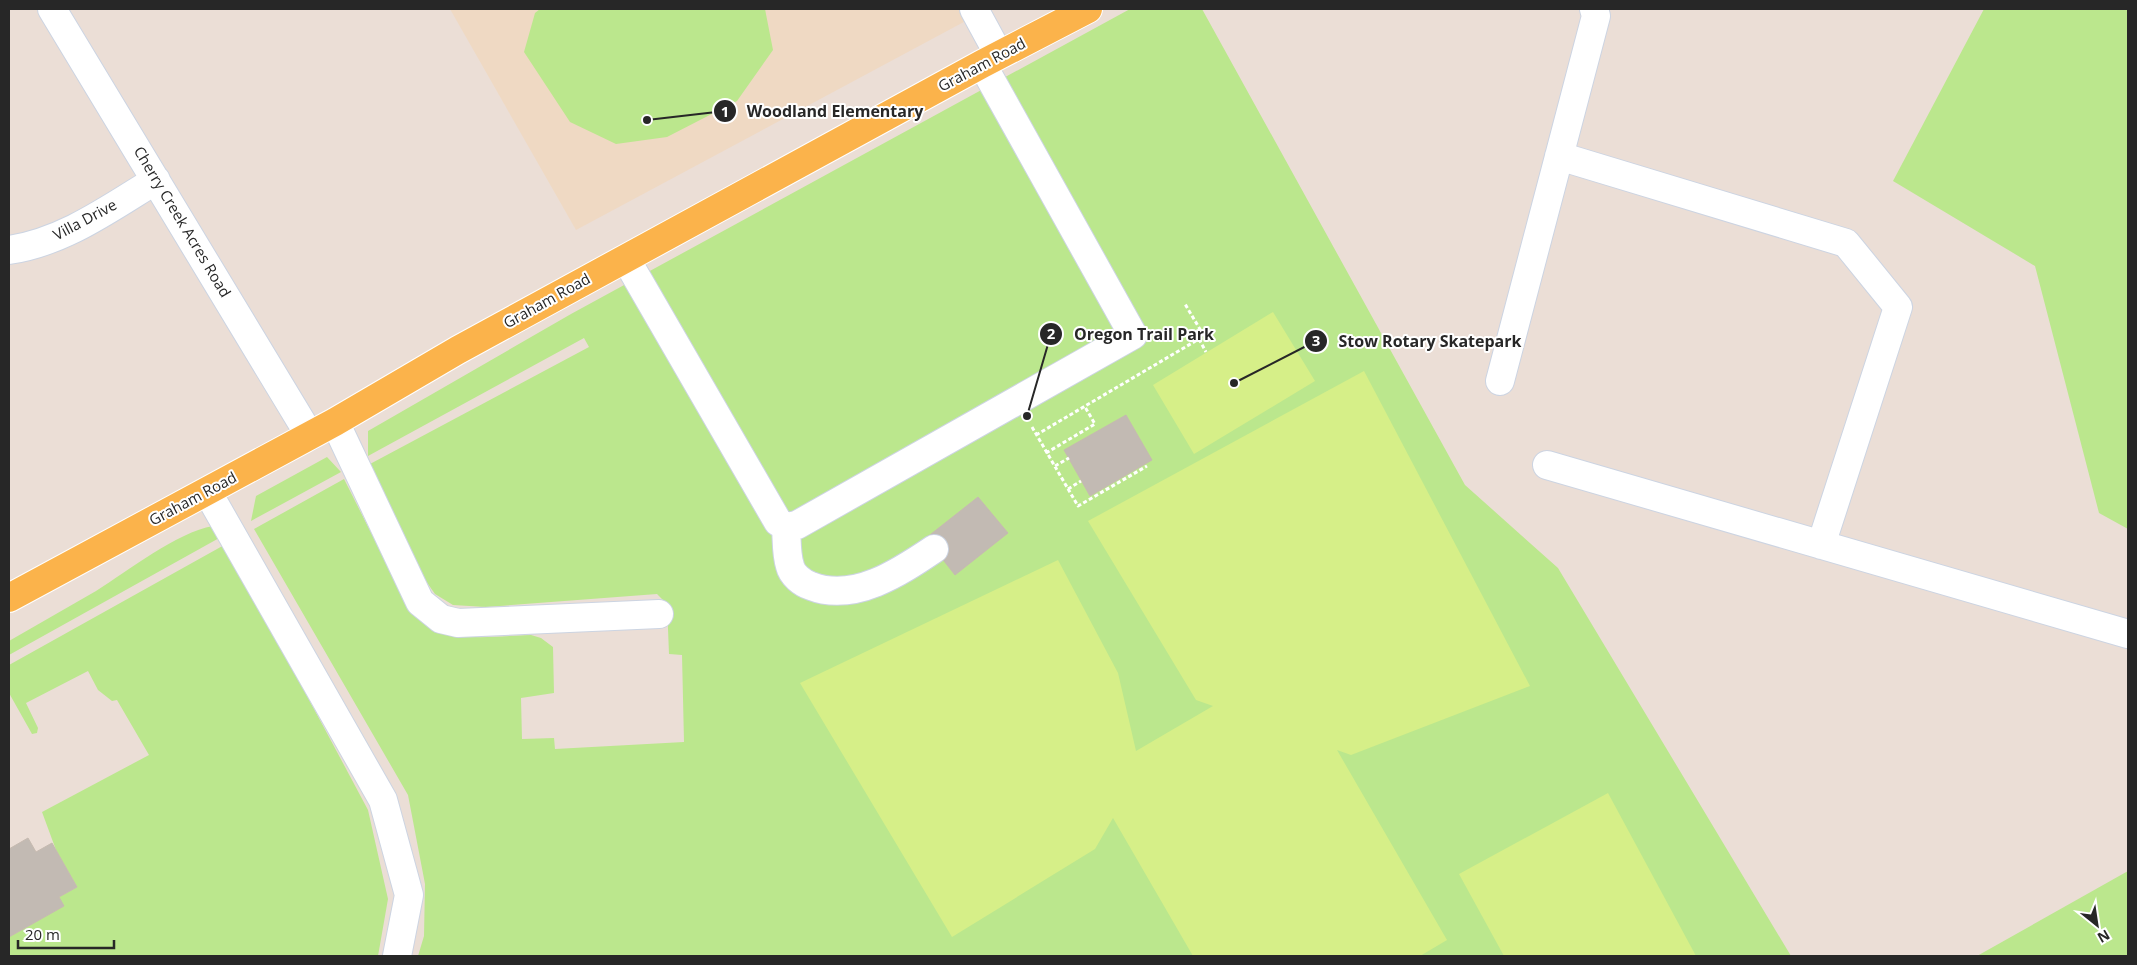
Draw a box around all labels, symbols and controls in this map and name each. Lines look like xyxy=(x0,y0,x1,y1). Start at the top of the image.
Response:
street label: Graham Road xyxy=(934,33,1029,96)
callout: Woodland Elementary xyxy=(712,96,934,127)
text: Woodland Elementary xyxy=(747,100,924,122)
text: 1 xyxy=(721,101,729,121)
street label: Cherry Creek Acres Road xyxy=(130,142,236,301)
street label: Villa Drive xyxy=(49,194,120,244)
street label: Graham Road xyxy=(499,268,594,332)
callout: Oregon Trail Park xyxy=(1039,319,1224,350)
text: 2 xyxy=(1047,323,1056,343)
text: Oregon Trail Park xyxy=(1074,323,1214,345)
callout: Stow Rotary Skatepark xyxy=(1303,326,1531,357)
text: 3 xyxy=(1312,330,1320,350)
text: Stow Rotary Skatepark xyxy=(1339,330,1522,352)
street label: Graham Road xyxy=(145,467,240,530)
north arrow xyxy=(2072,900,2122,950)
scale bar xyxy=(18,918,114,950)
text: 20 m xyxy=(25,924,60,944)
text: N xyxy=(2094,926,2113,948)

